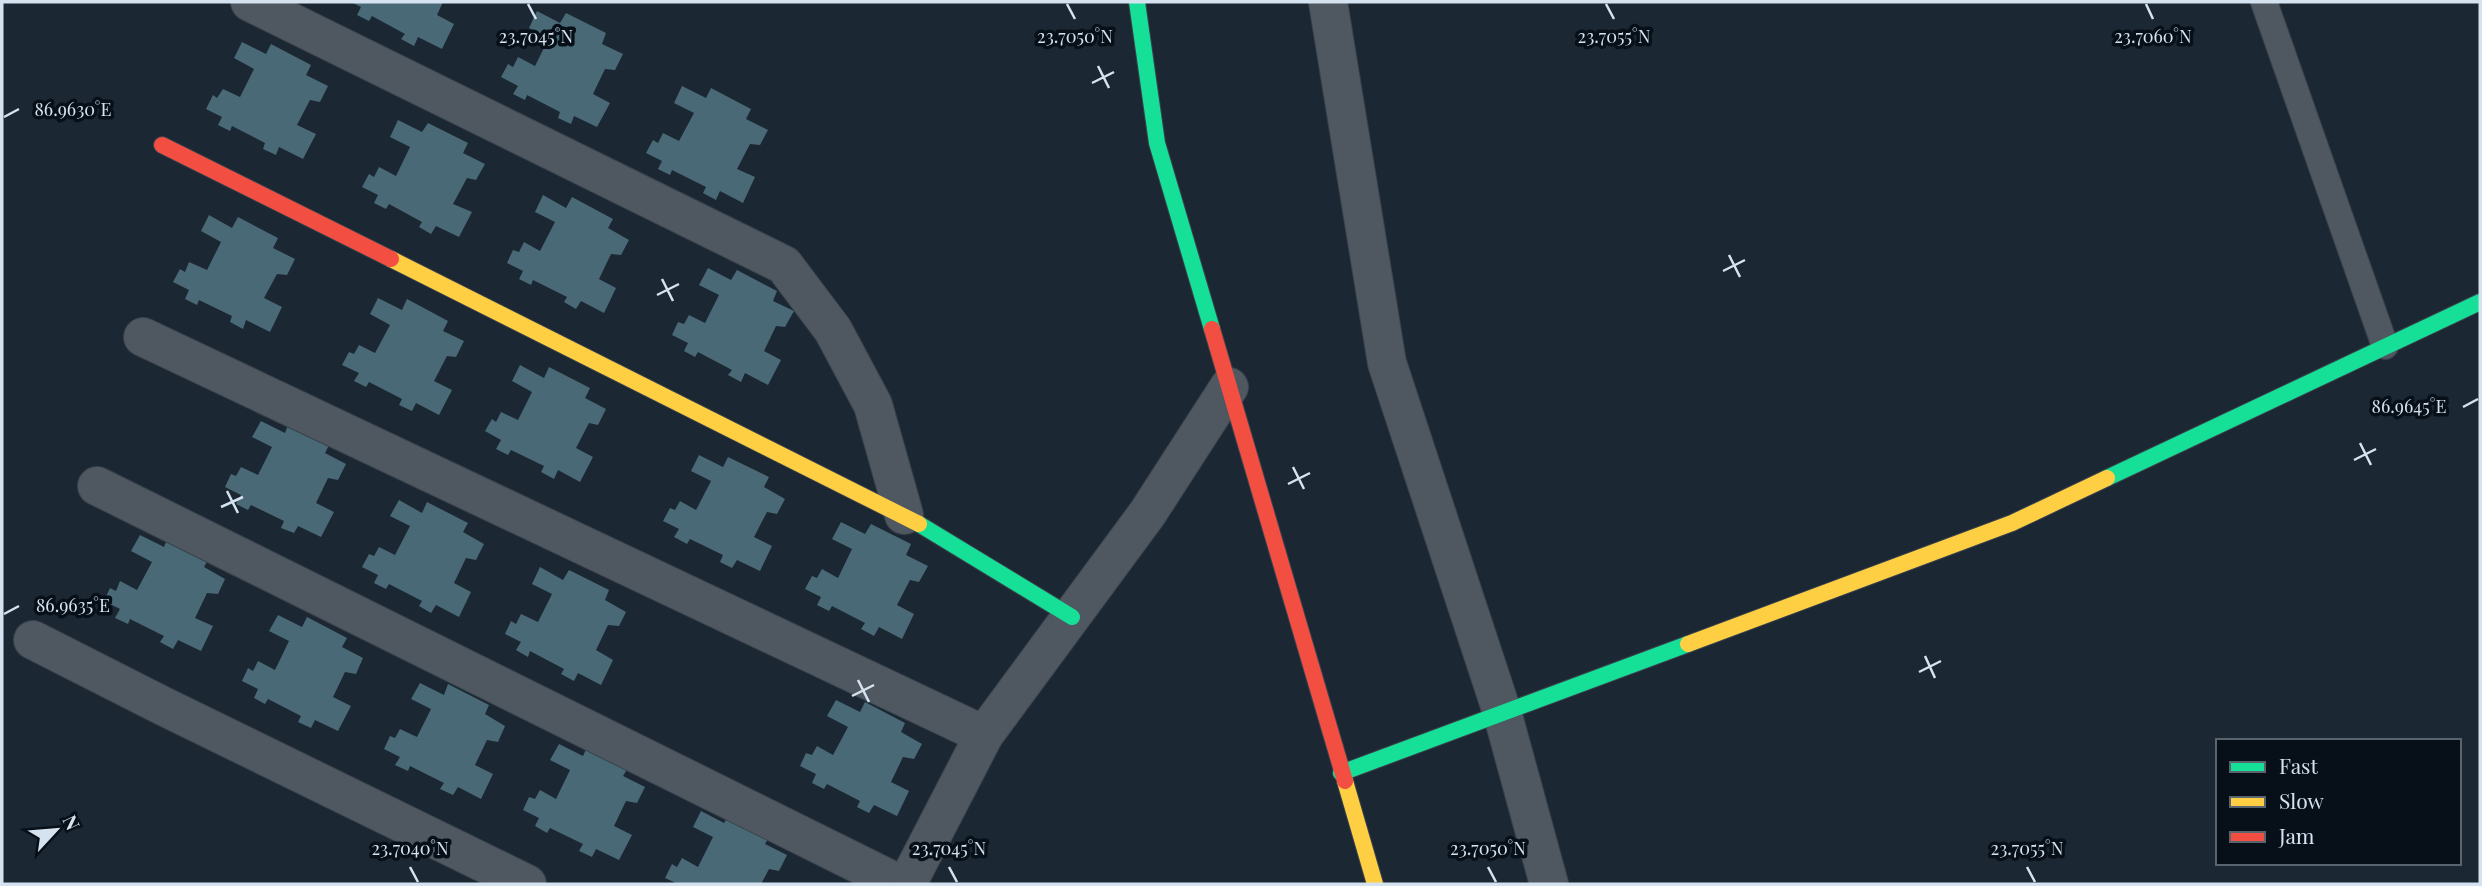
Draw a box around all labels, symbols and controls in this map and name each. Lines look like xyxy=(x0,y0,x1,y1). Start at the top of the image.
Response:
text: 23.7045°N xyxy=(499,24,573,48)
text: 23.7050°N xyxy=(1037,24,1113,48)
text: 23.7055°N xyxy=(1578,24,1651,48)
text: 23.7060°N xyxy=(2114,24,2192,48)
text: 86.9630°E xyxy=(35,97,112,121)
text: 86.9645°E xyxy=(2372,394,2446,418)
text: 86.9635°E xyxy=(36,593,110,617)
legend xyxy=(2216,739,2461,865)
text: Fast xyxy=(2279,751,2318,779)
text: Slow xyxy=(2279,786,2324,814)
north arrow xyxy=(21,795,91,865)
text: N xyxy=(57,810,87,834)
text: Jam xyxy=(2278,821,2315,849)
text: 23.7040°N xyxy=(371,836,449,860)
text: 23.7045°N xyxy=(912,836,986,860)
text: 23.7050°N xyxy=(1450,836,1526,860)
text: 23.7055°N xyxy=(1991,836,2064,860)

